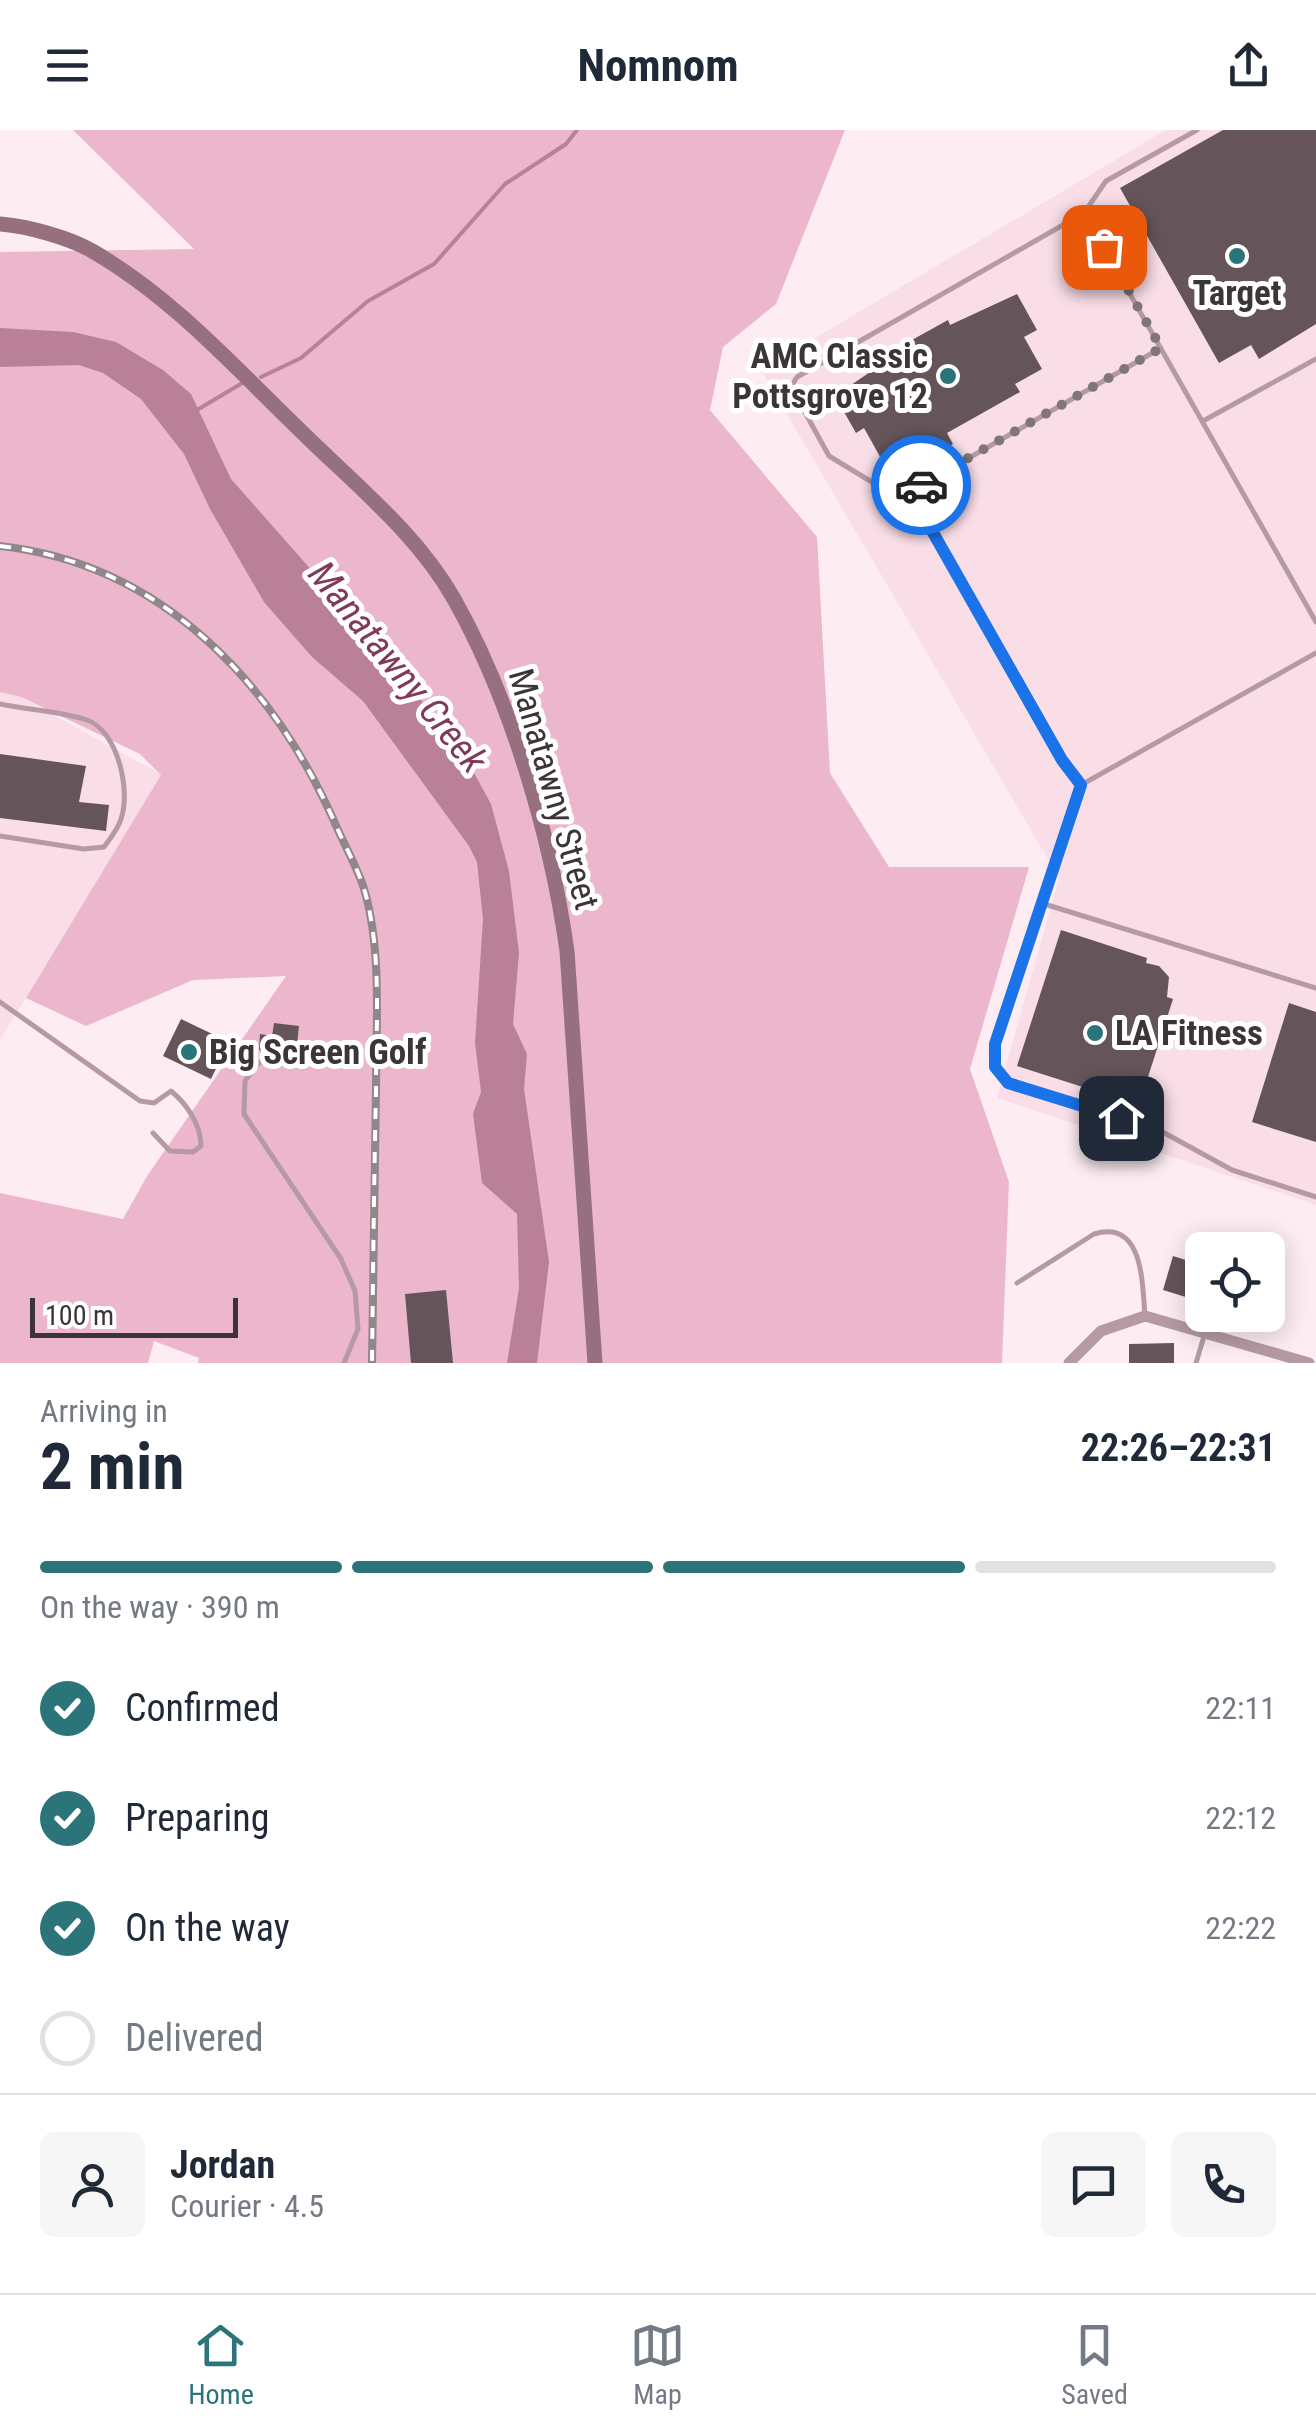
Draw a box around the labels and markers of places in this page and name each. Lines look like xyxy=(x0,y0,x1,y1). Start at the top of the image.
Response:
pin xyxy=(1062,205,1147,290)
marker: Target xyxy=(1226,245,1248,267)
place label: Target xyxy=(1193,273,1282,314)
place label: AMC Classic Pottsgrove 12 xyxy=(732,336,928,417)
marker: AMC Classic Pottsgrove 12 xyxy=(937,365,959,387)
place label: LA Fitness xyxy=(1115,1013,1263,1054)
marker: LA Fitness xyxy=(1084,1022,1106,1044)
place label: Big Screen Golf xyxy=(209,1032,427,1073)
marker: Big Screen Golf xyxy=(178,1041,200,1063)
pin xyxy=(1079,1076,1164,1161)

